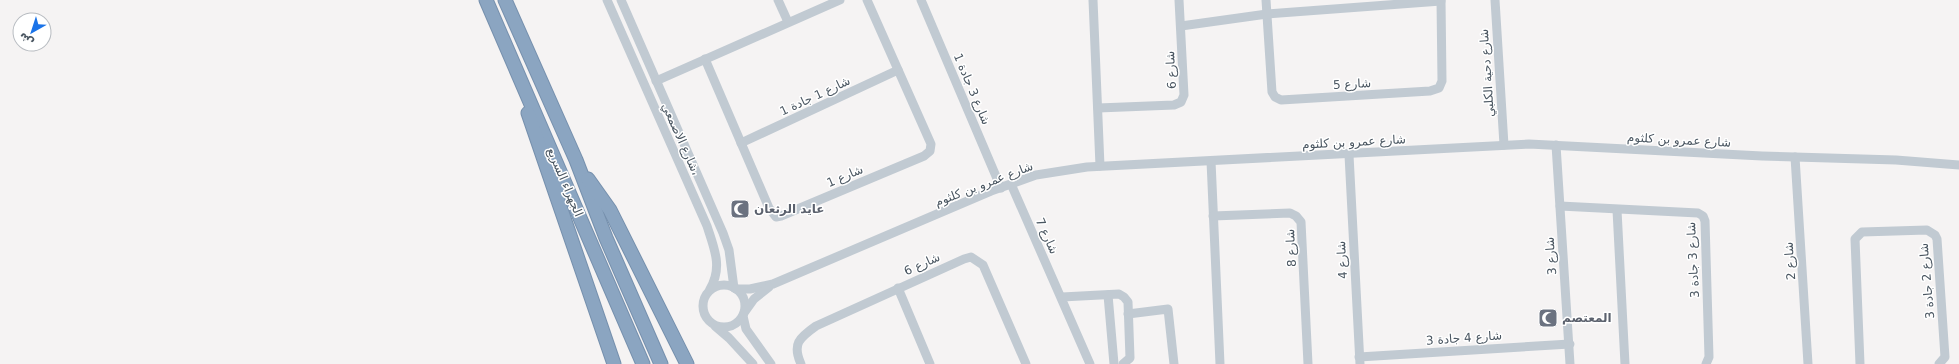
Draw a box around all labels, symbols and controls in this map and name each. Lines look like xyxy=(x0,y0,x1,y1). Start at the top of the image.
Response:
north arrow xyxy=(12,12,52,52)
street label: شارع دحية الكلبي xyxy=(1477,28,1498,118)
text: ش xyxy=(16,30,36,49)
street label: شارع 3 جادة 1 xyxy=(950,51,993,127)
street label: شارع 6 xyxy=(1163,51,1180,89)
street label: شارع 1 جادة 1 xyxy=(778,74,853,119)
street label: شارع 5 xyxy=(1333,76,1371,93)
street label: شارع الاصمعي، xyxy=(658,101,703,178)
street label: شارع عمرو بن كلثوم xyxy=(1627,130,1731,151)
street label: شارع عمرو بن كلثوم xyxy=(1302,132,1406,153)
street label: الجهراء السريع xyxy=(543,145,586,219)
street label: شارع عمرو بن كلثوم xyxy=(933,159,1035,210)
street label: شارع 1 xyxy=(825,162,866,191)
mosque icon: عايد الرثعان xyxy=(729,198,751,220)
place label: عايد الرثعان xyxy=(754,202,824,216)
street label: شارع 7 xyxy=(1032,216,1061,257)
street label: شارع 3 جادة 3 xyxy=(1684,222,1703,298)
street label: شارع 8 xyxy=(1283,229,1300,267)
street label: شارع 3 xyxy=(1543,236,1560,276)
street label: شارع 4 xyxy=(1334,241,1351,279)
street label: شارع 2 xyxy=(1782,241,1799,281)
street label: شارع 2 جادة 3 xyxy=(1917,242,1938,320)
street label: شارع 6 xyxy=(902,250,943,279)
mosque icon: المعتصم xyxy=(1537,307,1559,329)
place label: المعتصم xyxy=(1562,311,1612,325)
street label: شارع 4 جادة 3 xyxy=(1426,328,1503,349)

